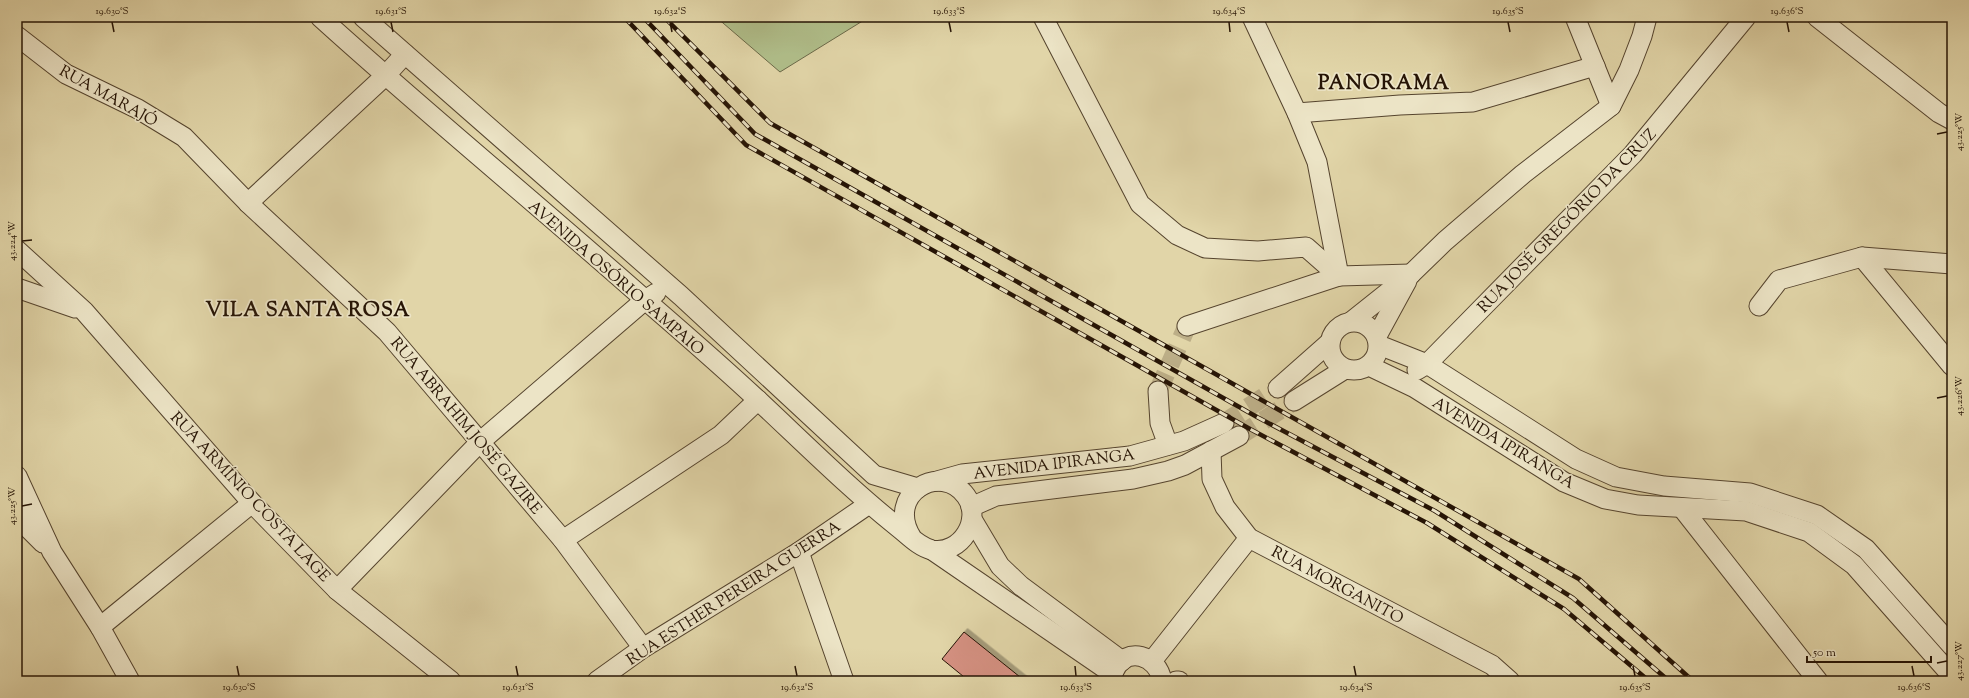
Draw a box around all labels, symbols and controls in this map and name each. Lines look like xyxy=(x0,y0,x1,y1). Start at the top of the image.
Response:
text: 19.630°S xyxy=(95,4,129,19)
text: 19.631°S xyxy=(375,4,407,19)
text: 19.632°S xyxy=(654,4,686,19)
text: 19.633°S xyxy=(933,4,965,19)
text: 19.634°S xyxy=(1213,4,1246,19)
text: 19.635°S xyxy=(1492,4,1524,19)
text: 19.636°S xyxy=(1771,4,1803,19)
street label: RUA MARAJÓ xyxy=(54,60,162,134)
district label: PANORAMA xyxy=(1318,70,1450,99)
text: 43.225°W xyxy=(1952,113,1967,151)
street label: RUA JOSÉ GREGÓRIO DA CRUZ xyxy=(1472,124,1662,319)
street label: AVENIDA OSÓRIO SAMPAIO xyxy=(522,195,709,362)
text: 43.224°W xyxy=(5,221,20,261)
district label: VILA SANTA ROSA xyxy=(205,297,411,326)
street label: RUA ABRAHIM JOSÉ GAZIRE xyxy=(384,333,546,520)
text: 43.226°W xyxy=(1952,376,1967,416)
street label: AVENIDA IPIRANGA xyxy=(1427,392,1578,496)
street label: RUA ARMÍNIO COSTA LAGE xyxy=(164,407,335,588)
street label: AVENIDA IPIRANGA xyxy=(972,444,1136,487)
text: 43.225°W xyxy=(5,487,20,525)
street label: RUA ESTHER PEREIRA GUERRA xyxy=(623,516,846,672)
street label: RUA MORGANITO xyxy=(1266,542,1407,631)
scale bar xyxy=(1807,638,1931,664)
text: 43.227°W xyxy=(1952,641,1967,681)
text: 50 m xyxy=(1812,644,1836,662)
text: 19.630°S xyxy=(222,680,256,695)
text: 19.631°S xyxy=(502,680,534,695)
text: 19.632°S xyxy=(781,680,813,695)
text: 19.633°S xyxy=(1060,680,1092,695)
text: 19.634°S xyxy=(1340,680,1373,695)
text: 19.635°S xyxy=(1619,680,1651,695)
text: 19.636°S xyxy=(1898,680,1930,695)

